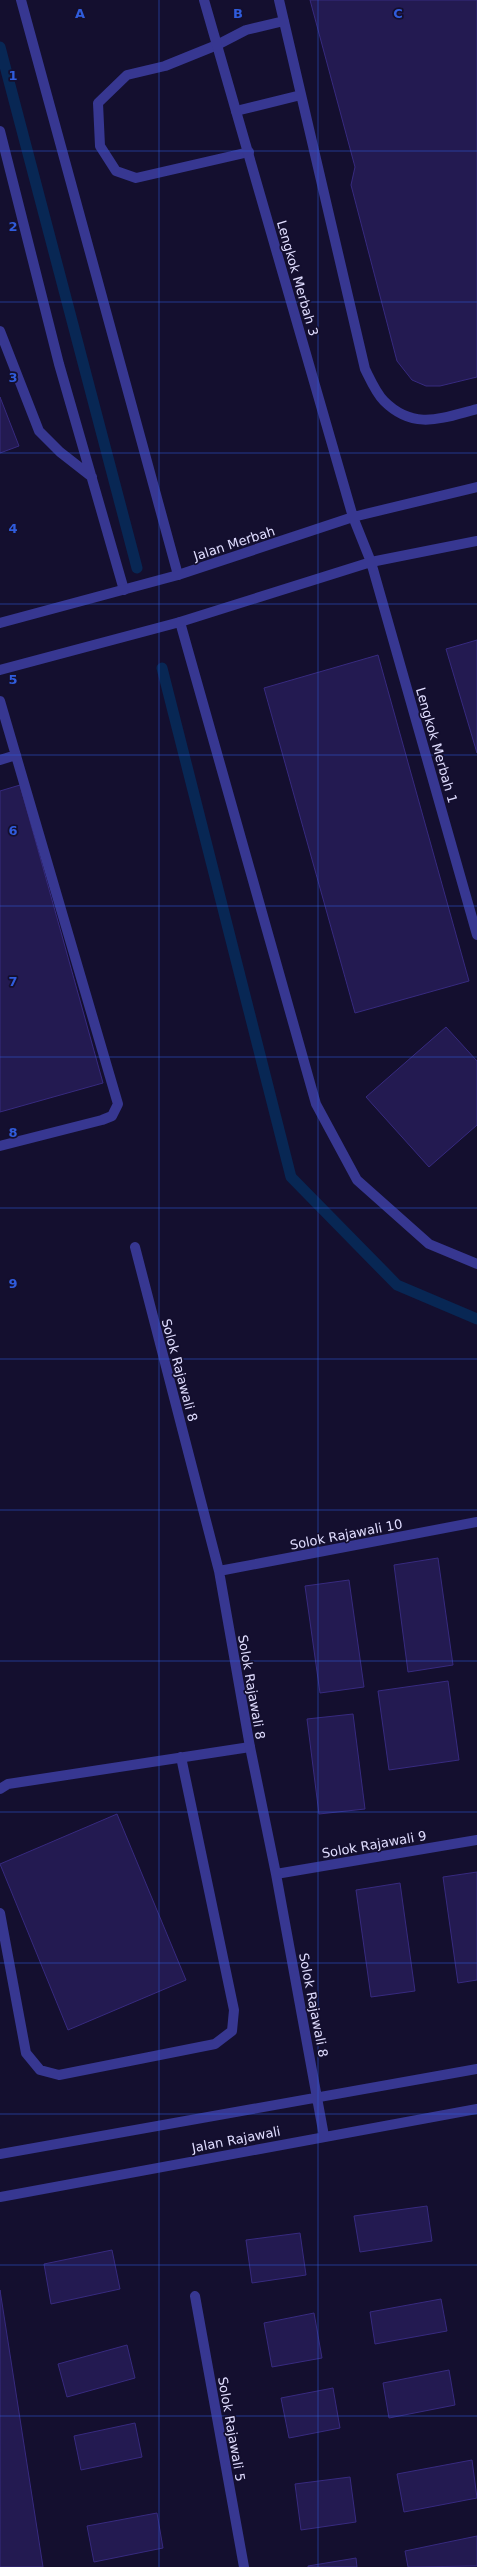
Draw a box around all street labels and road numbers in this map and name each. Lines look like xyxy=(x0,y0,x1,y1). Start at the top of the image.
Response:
street label: Lengkok Merbah 3 xyxy=(274,219,321,338)
street label: Jalan Merbah xyxy=(191,523,277,564)
street label: Lengkok Merbah 1 xyxy=(413,686,460,805)
street label: Solok Rajawali 8 xyxy=(159,1317,200,1423)
street label: Solok Rajawali 10 xyxy=(289,1516,404,1553)
street label: Solok Rajawali 8 xyxy=(235,1634,268,1741)
street label: Solok Rajawali 9 xyxy=(321,1828,428,1861)
street label: Solok Rajawali 8 xyxy=(296,1952,331,2059)
street label: Jalan Rajawali xyxy=(190,2124,282,2156)
street label: Solok Rajawali 5 xyxy=(215,2376,248,2483)

